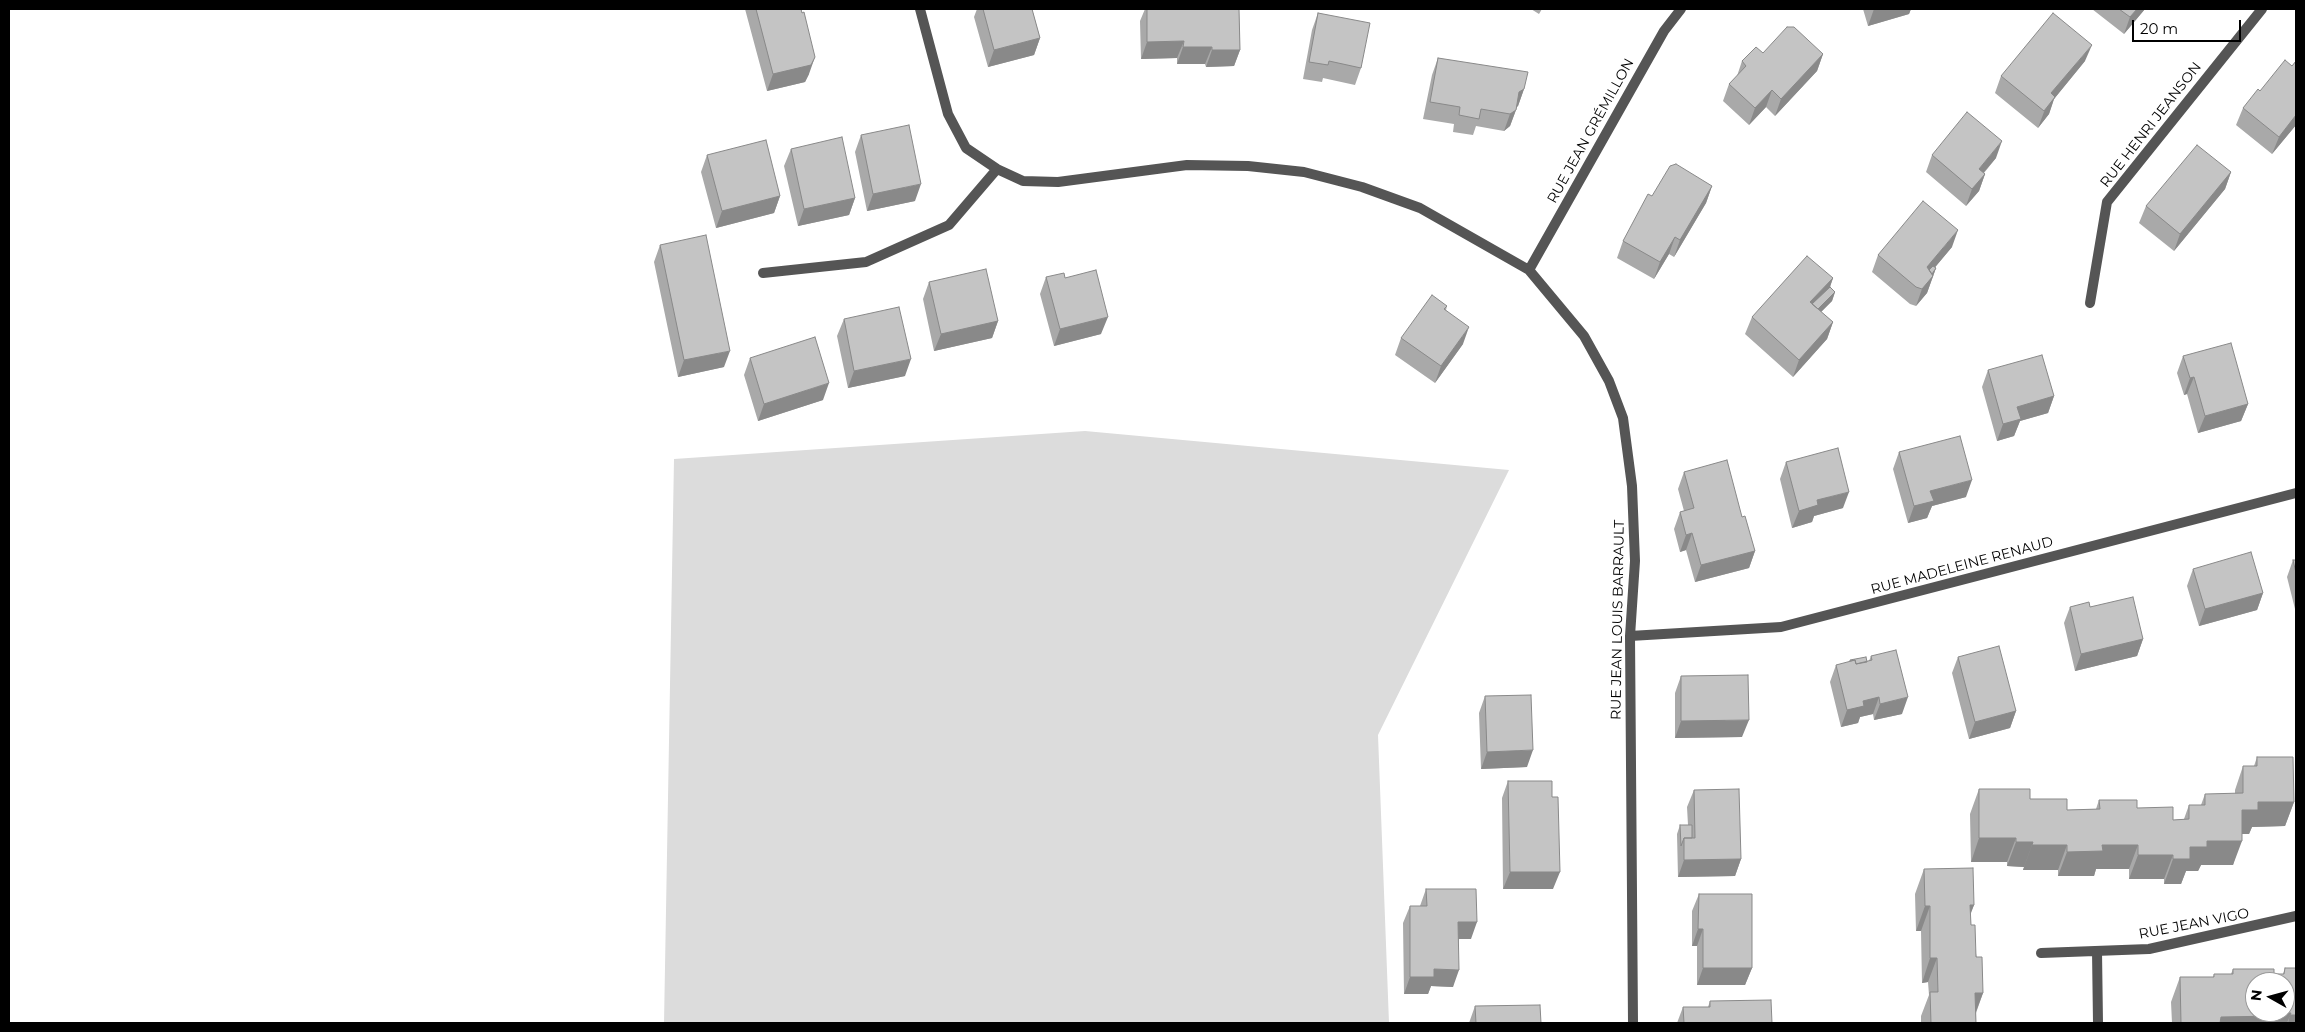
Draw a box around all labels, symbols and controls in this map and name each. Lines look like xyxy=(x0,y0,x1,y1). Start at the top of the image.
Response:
scale bar xyxy=(2135,10,2244,42)
text: 20 m xyxy=(2140,19,2178,38)
street label: RUE JEAN GRÉMILLON xyxy=(1544,56,1638,206)
street label: RUE HENRI JEANSON xyxy=(2097,59,2205,191)
street label: RUE JEAN LOUIS BARRAULT xyxy=(1608,520,1628,720)
street label: RUE MADELEINE RENAUD xyxy=(1869,534,2055,598)
street label: RUE JEAN VIGO xyxy=(2137,905,2251,943)
north arrow xyxy=(2245,972,2295,1022)
text: N xyxy=(2246,989,2266,1002)

